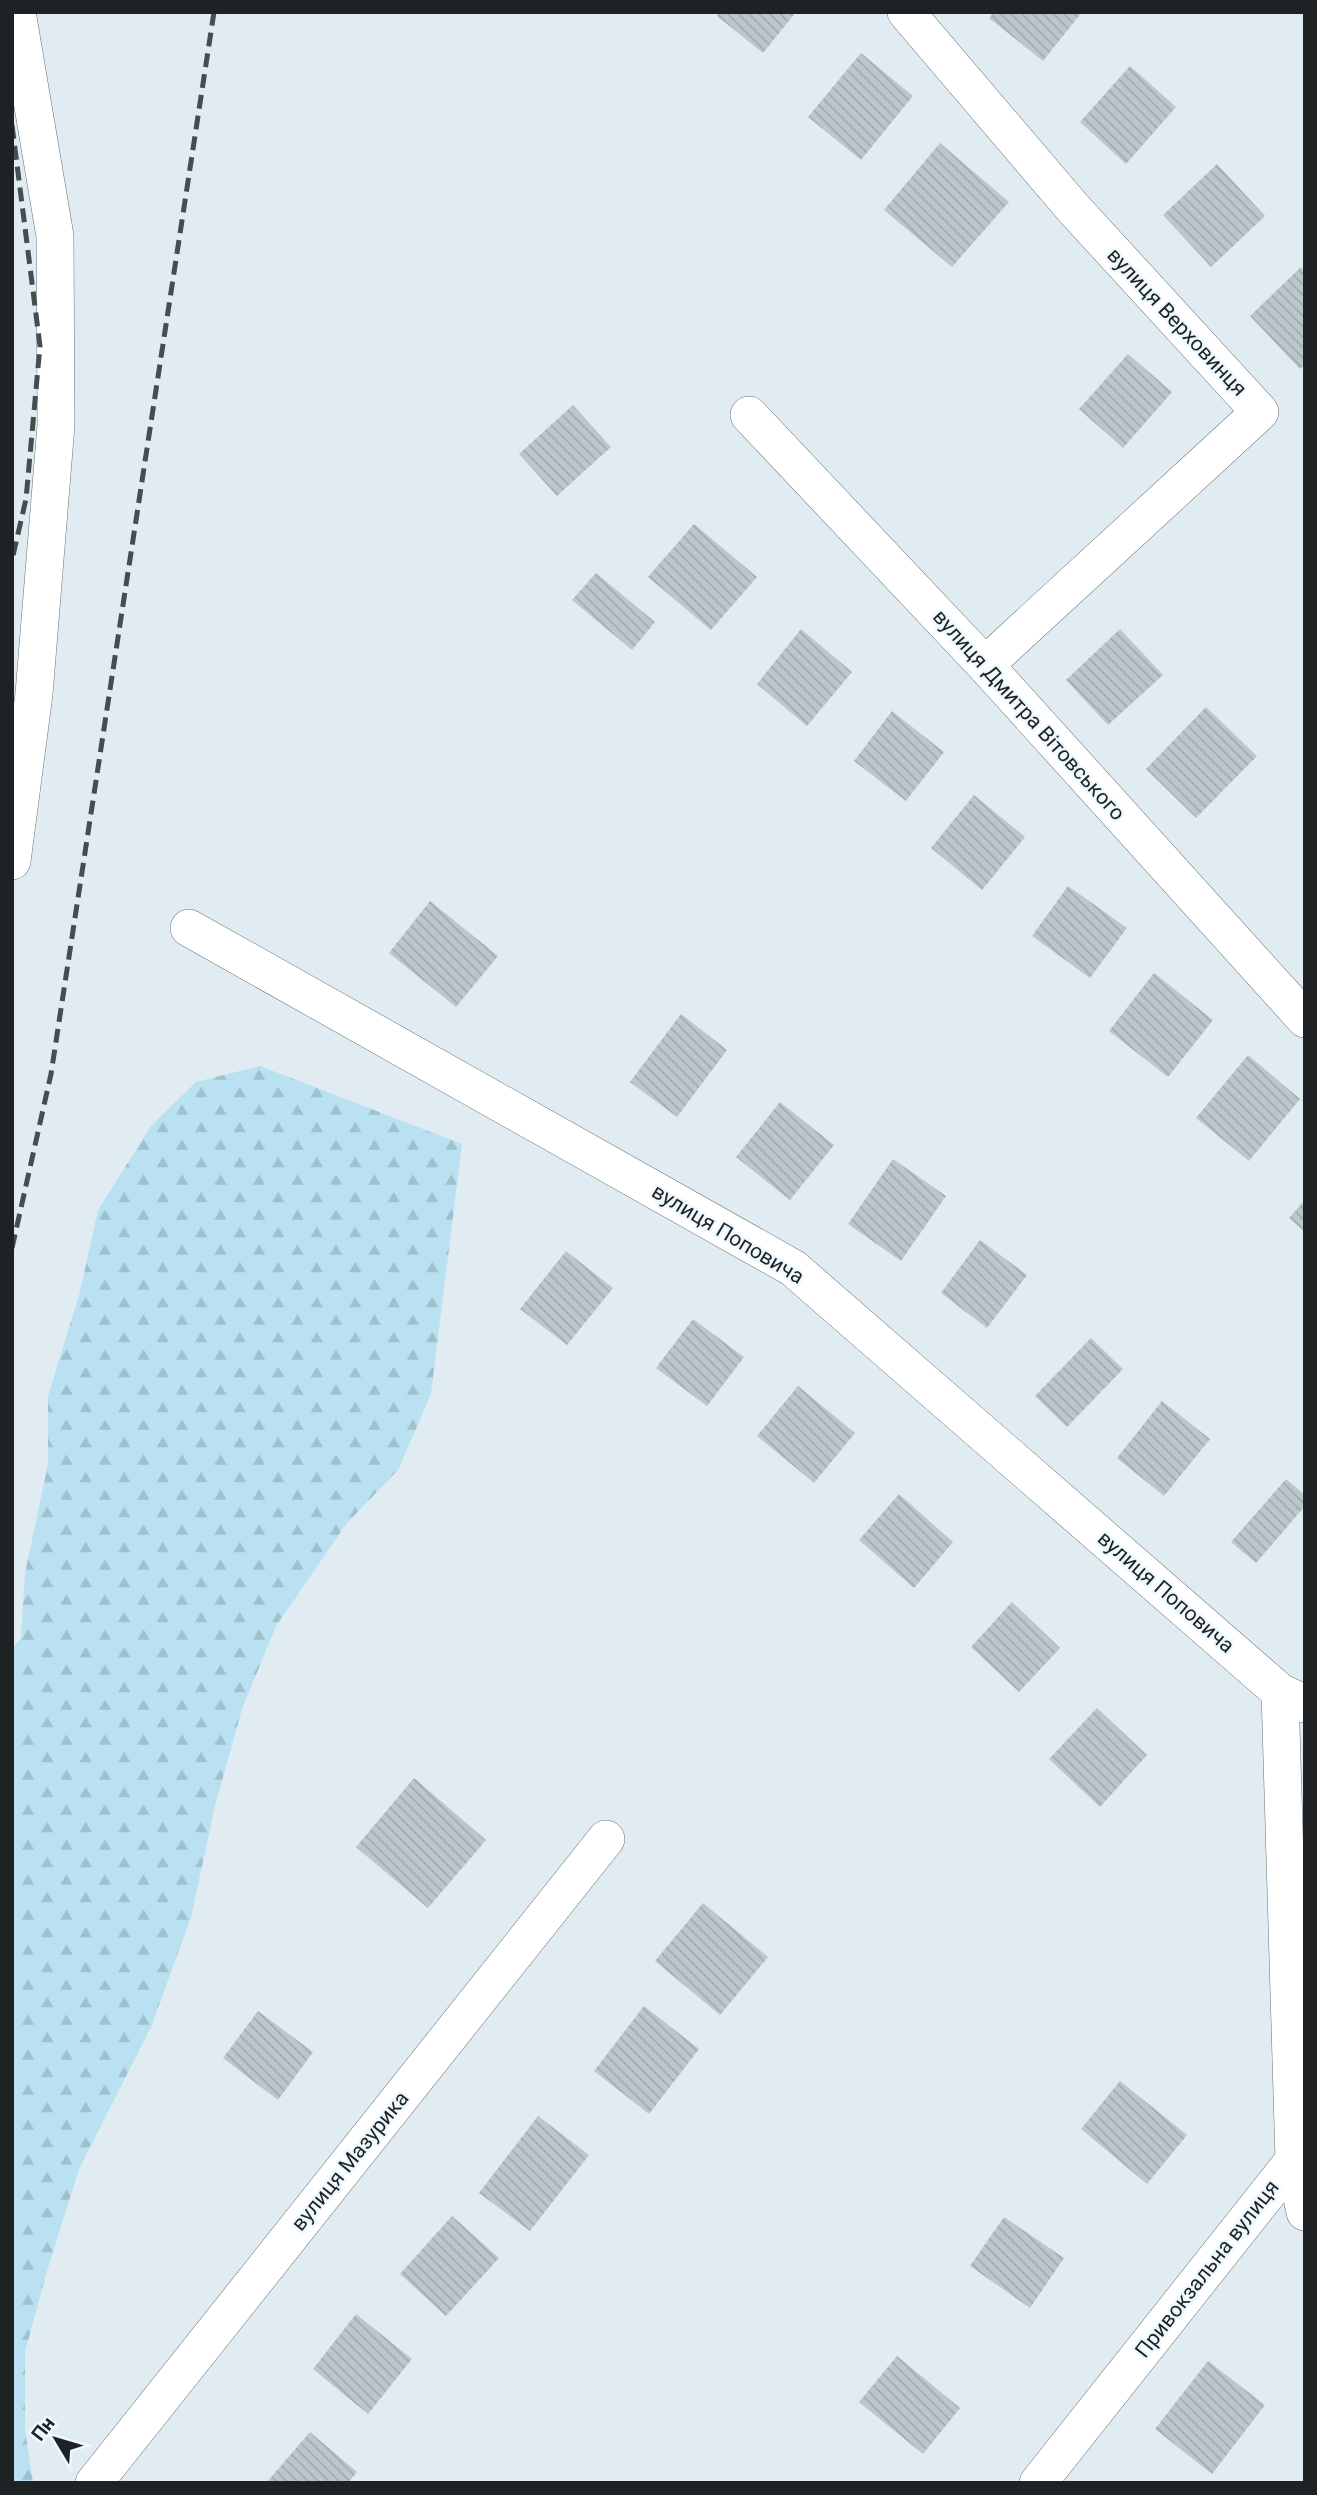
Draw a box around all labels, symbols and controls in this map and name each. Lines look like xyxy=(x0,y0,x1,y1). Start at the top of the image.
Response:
street label: вулиця Верховинця xyxy=(1102,243,1252,401)
street label: вулиця Дмитра Вітовського xyxy=(928,605,1130,825)
street label: вулиця Поповича xyxy=(648,1179,808,1289)
street label: вулиця Поповича xyxy=(1093,1526,1239,1658)
street label: вулиця Мазурика xyxy=(287,2087,413,2235)
street label: Привокзальна вулиця xyxy=(1130,2176,1284,2362)
north arrow xyxy=(21,2404,91,2474)
text: Пн xyxy=(26,2412,60,2445)

